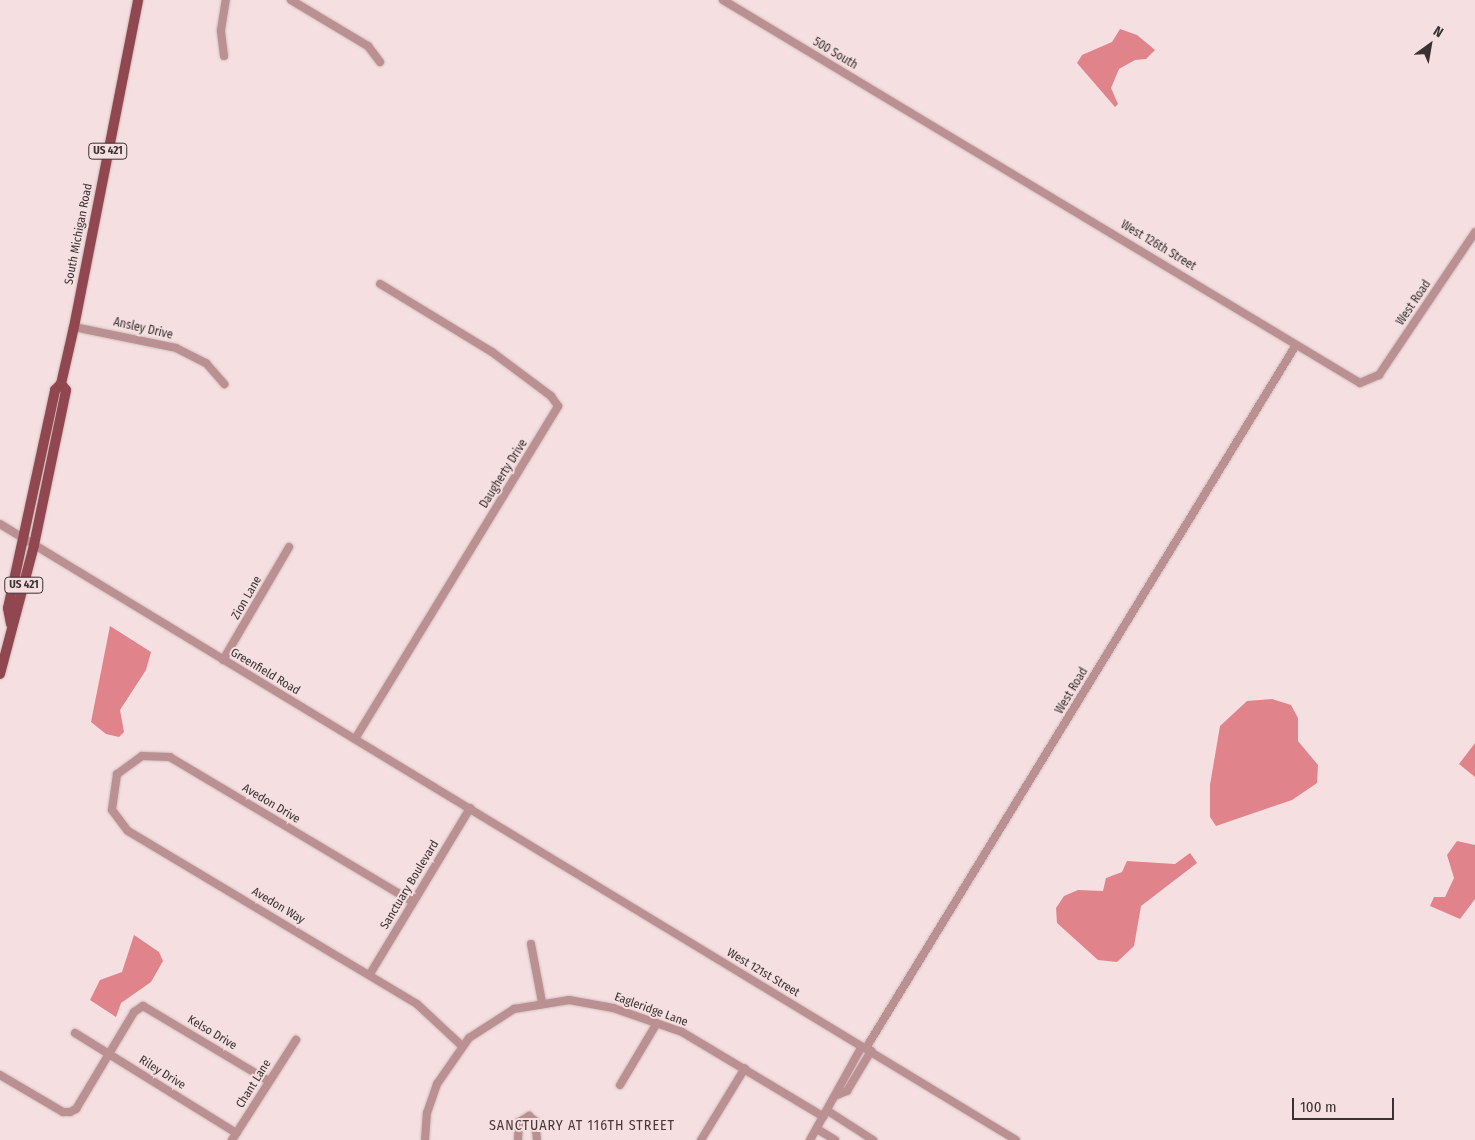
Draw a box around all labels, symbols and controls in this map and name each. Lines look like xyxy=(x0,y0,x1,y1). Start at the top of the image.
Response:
north arrow xyxy=(1405,20,1455,70)
text: N xyxy=(1430,22,1446,41)
street label: 500 South xyxy=(810,35,860,73)
road number: US 421 xyxy=(88,142,128,160)
street label: South Michigan Road xyxy=(62,182,96,286)
street label: West 126th Street xyxy=(1118,218,1198,274)
street label: West Road xyxy=(1394,278,1434,328)
street label: Ansley Drive xyxy=(112,315,174,343)
street label: Daugherty Drive xyxy=(477,437,531,511)
street label: Zion Lane xyxy=(229,574,265,622)
road number: US 421 xyxy=(4,576,44,594)
street label: Greenfield Road xyxy=(228,646,302,698)
street label: West Road xyxy=(1053,665,1091,717)
street label: Avedon Drive xyxy=(240,781,302,827)
street label: Sanctuary Boulevard xyxy=(378,838,442,932)
street label: Avedon Way xyxy=(249,885,307,927)
street label: West 121st Street xyxy=(724,946,802,1000)
street label: Eagleridge Lane xyxy=(612,990,690,1030)
street label: Kelso Drive xyxy=(185,1013,239,1053)
street label: Riley Drive xyxy=(136,1053,188,1093)
street label: Chant Lane xyxy=(233,1057,275,1111)
scale bar xyxy=(1295,1088,1398,1120)
text: 100 m xyxy=(1300,1098,1337,1116)
district label: SANCTUARY AT 116TH STREET xyxy=(486,1118,678,1134)

